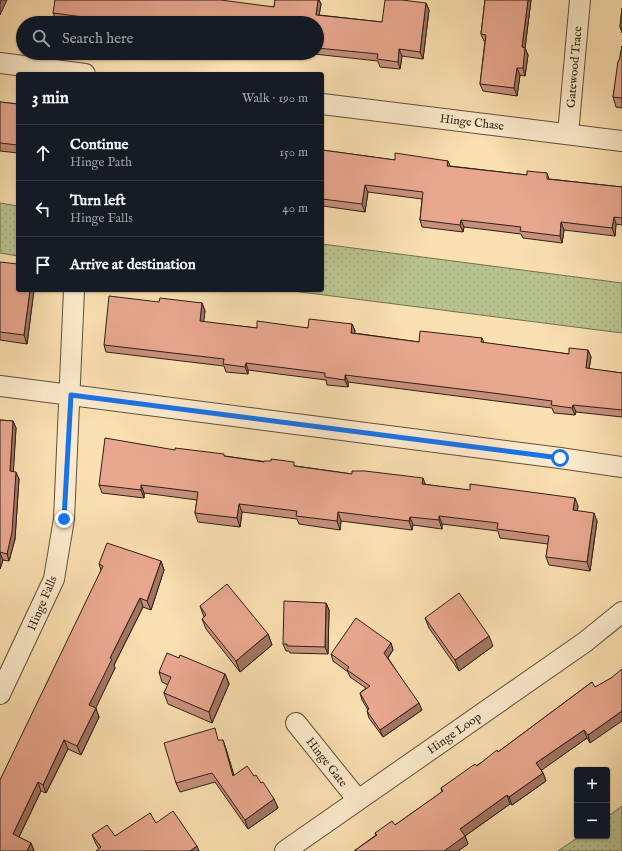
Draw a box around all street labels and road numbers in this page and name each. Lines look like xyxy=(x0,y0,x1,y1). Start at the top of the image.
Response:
street label: Gatewood Trace xyxy=(563,25,586,109)
street label: Hinge Chase xyxy=(439,111,505,134)
street label: Hinge Falls xyxy=(24,574,61,633)
street label: Hinge Loop xyxy=(424,709,485,758)
street label: Hinge Gate xyxy=(303,734,351,791)

